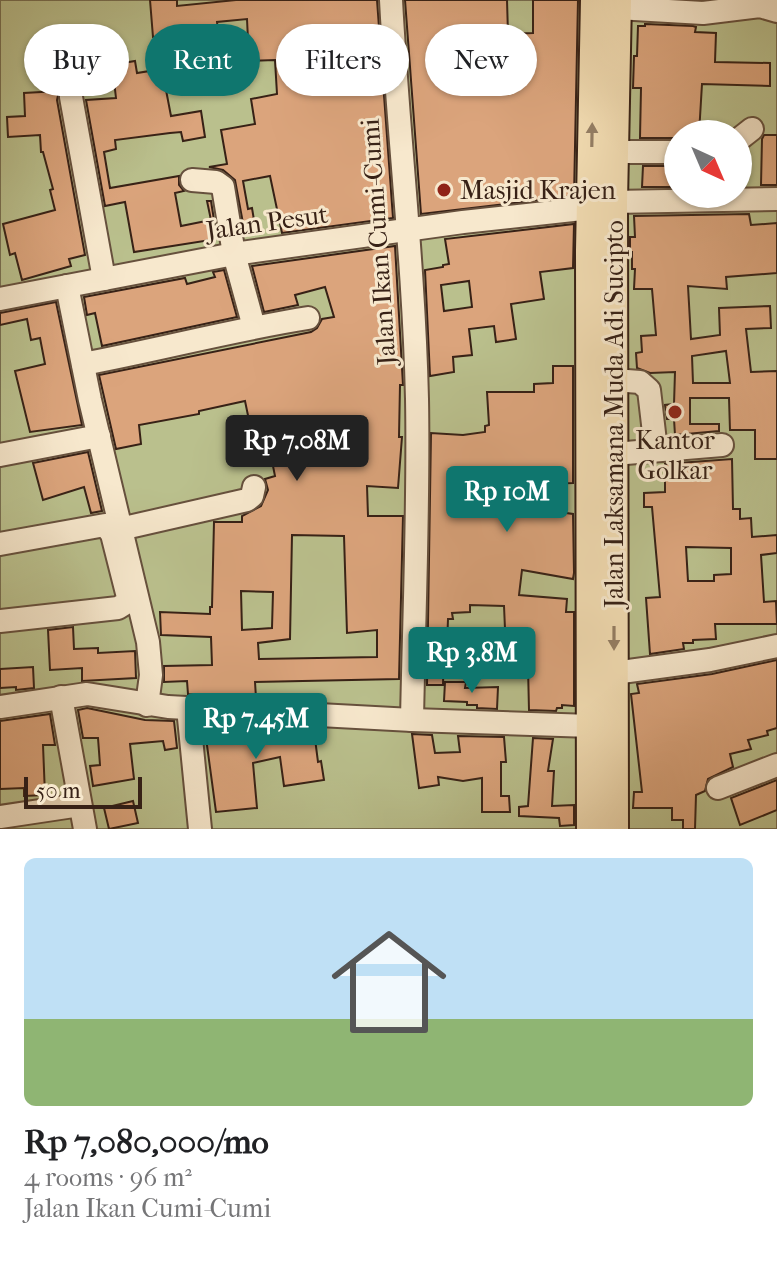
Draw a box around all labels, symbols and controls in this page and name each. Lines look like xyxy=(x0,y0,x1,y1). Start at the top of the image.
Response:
chip: Buy xyxy=(24,24,129,96)
chip: Rent xyxy=(145,24,260,96)
chip: Filters xyxy=(276,24,409,96)
chip: New xyxy=(425,24,537,96)
street label: Jalan Ikan Cumi-Cumi xyxy=(354,117,403,368)
north arrow xyxy=(664,120,752,208)
map controls xyxy=(664,120,752,208)
one-way arrow xyxy=(586,122,598,147)
place label: Masjid Krajen xyxy=(460,175,616,206)
marker: Masjid Krajen xyxy=(435,181,453,199)
street label: Jalan Pesut xyxy=(202,199,331,247)
street label: Jalan Laksamana Muda Adi Sucipto xyxy=(599,220,630,610)
marker: Kantor Golkar xyxy=(666,403,684,421)
pin: Rp 7.08M xyxy=(214,415,380,483)
text: Rp 7.08M xyxy=(244,425,350,456)
place label: Kantor Golkar xyxy=(635,425,715,486)
pin: Rp 10M xyxy=(442,466,572,534)
text: Rp 10M xyxy=(464,476,550,507)
one-way arrow xyxy=(608,626,620,651)
pin: Rp 3.8M xyxy=(398,627,546,695)
text: Rp 3.8M xyxy=(426,637,518,668)
pin: Rp 7.45M xyxy=(173,693,339,761)
text: Rp 7.45M xyxy=(203,703,309,734)
scale bar xyxy=(24,773,142,809)
text: 50 m xyxy=(36,778,81,804)
icon: home xyxy=(317,910,461,1054)
text: Rp 7,080,000/mo xyxy=(24,1122,269,1162)
text: 4 rooms · 96 m² xyxy=(24,1162,192,1193)
text: Jalan Ikan Cumi-Cumi xyxy=(24,1193,271,1224)

